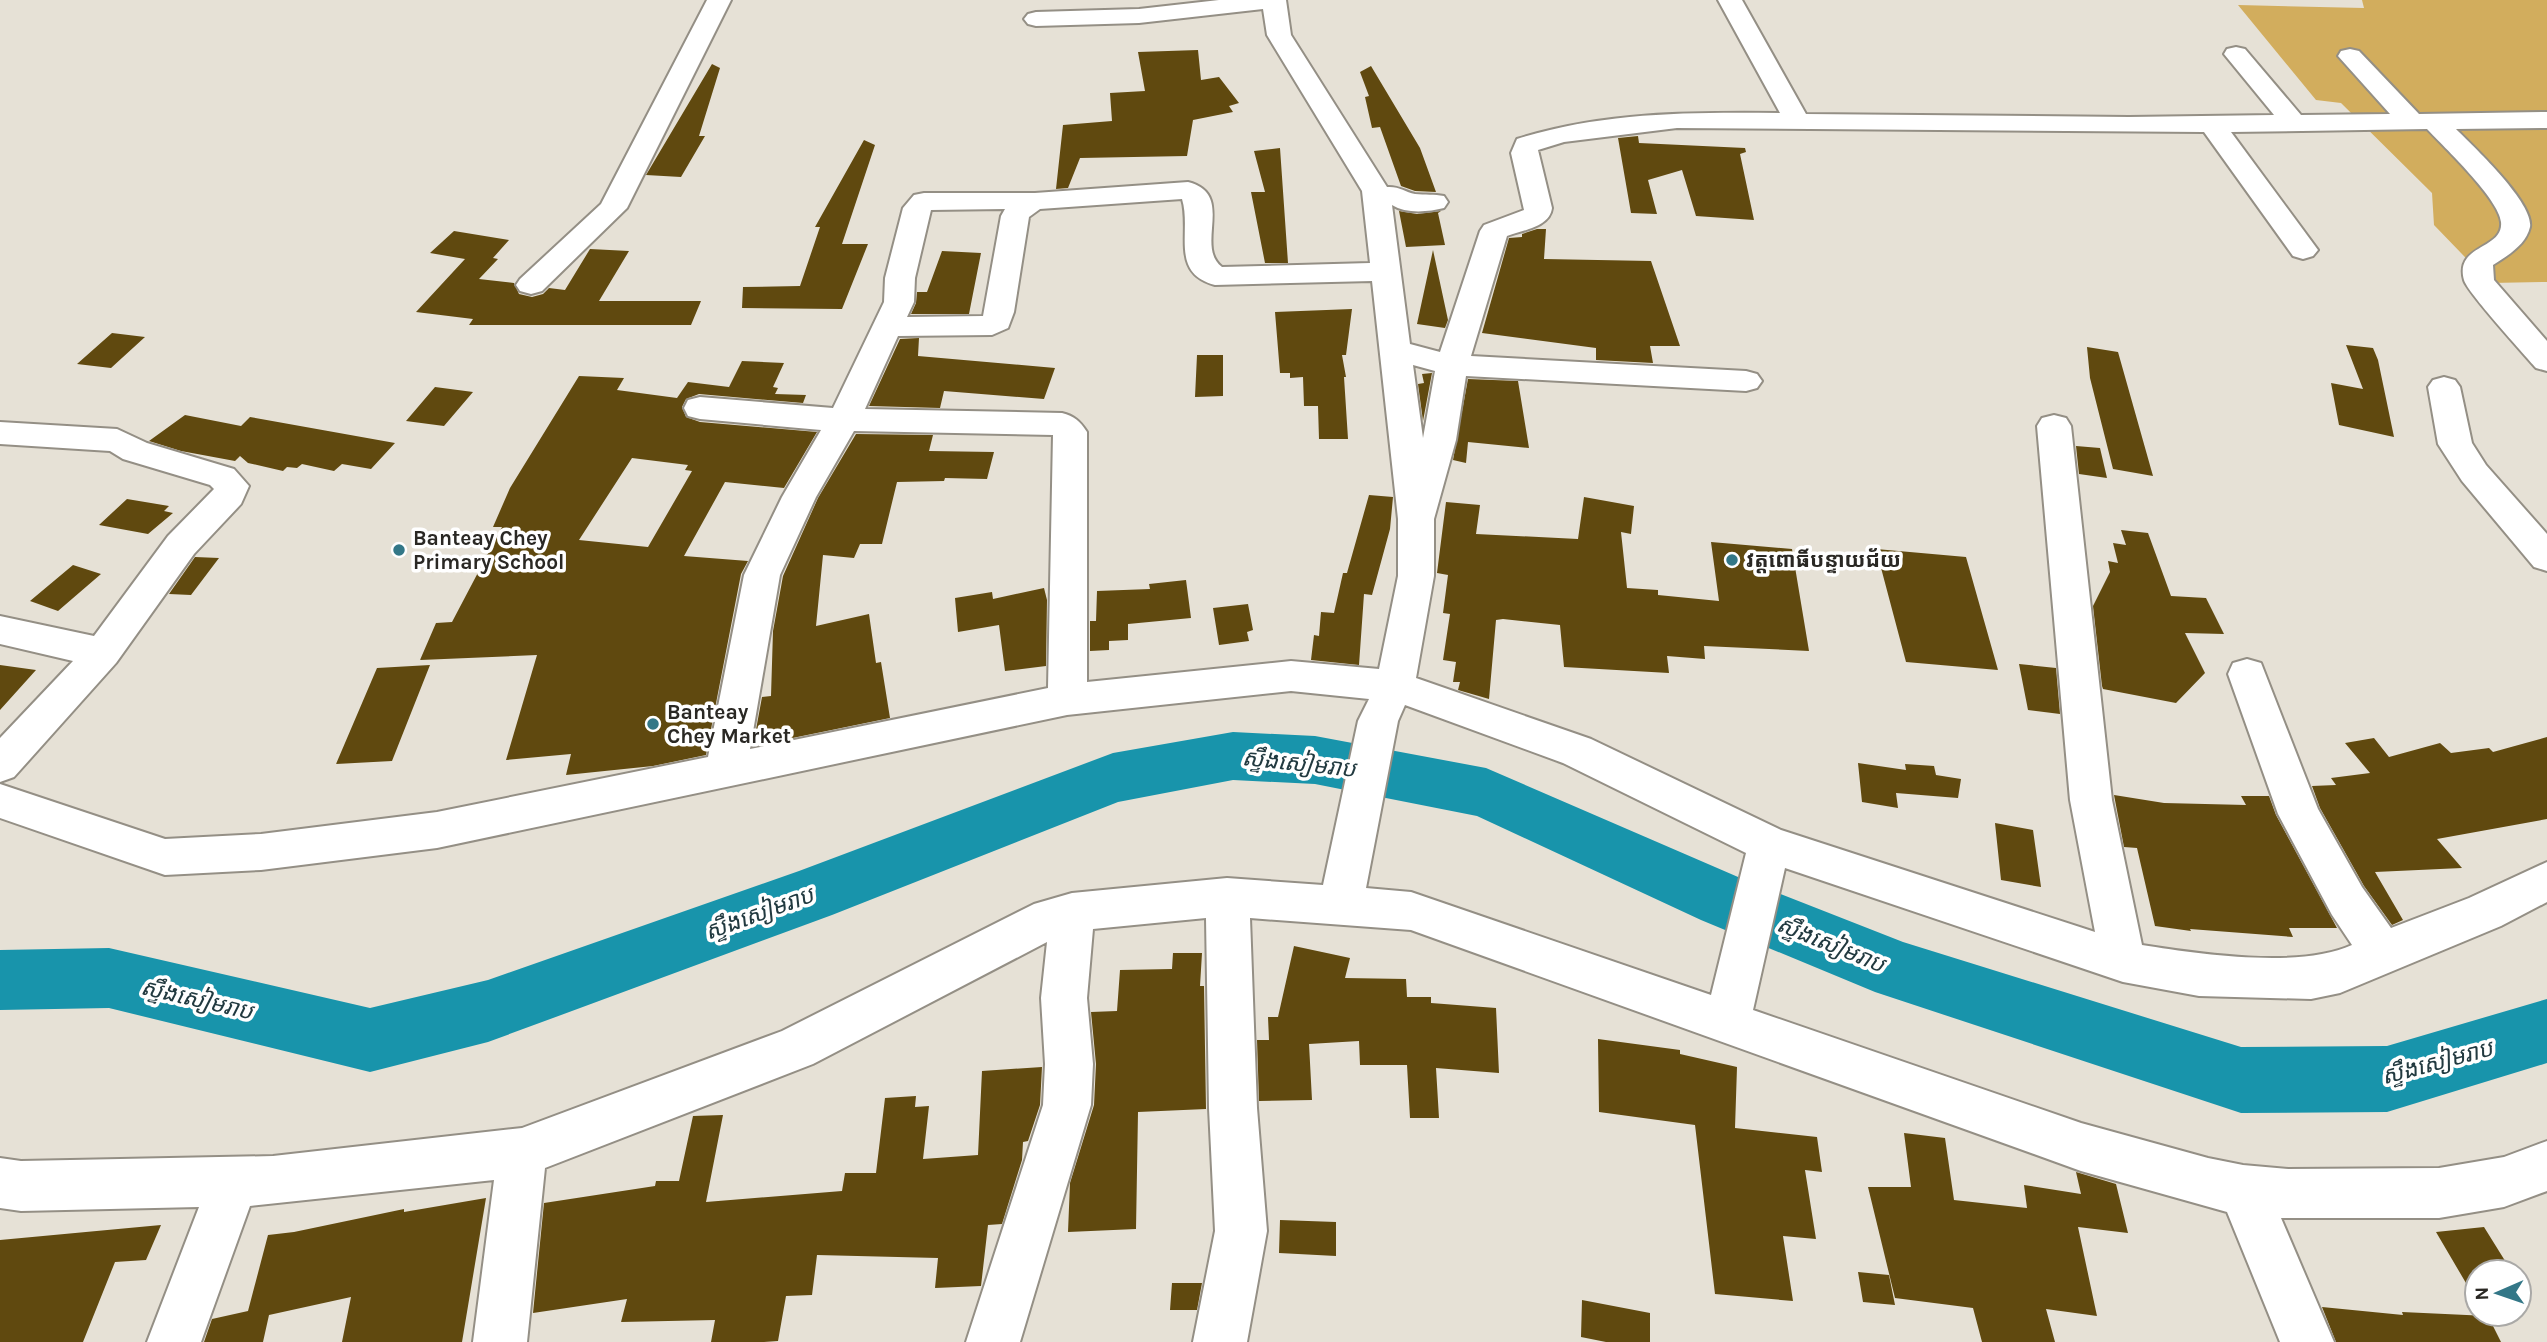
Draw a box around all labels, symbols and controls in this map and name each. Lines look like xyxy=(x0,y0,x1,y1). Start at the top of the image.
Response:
place label: Banteay Chey Primary School xyxy=(413,526,564,574)
marker: Banteay Chey Primary School xyxy=(391,542,407,558)
place label: វត្តពោធិ៍បន្ទាយជ័យ xyxy=(1746,548,1901,574)
marker: វត្តពោធិ៍បន្ទាយជ័យ xyxy=(1724,552,1740,568)
place label: Banteay Chey Market xyxy=(667,700,791,748)
marker: Banteay Chey Market xyxy=(645,716,661,732)
water label: ស្ទឹងសៀមរាប xyxy=(1241,742,1360,784)
water label: ស្ទឹងសៀមរាប xyxy=(700,879,820,946)
water label: ស្ទឹងសៀមរាប xyxy=(1773,909,1892,980)
water label: ស្ទឹងសៀមរាប xyxy=(138,972,258,1027)
water label: ស្ទឹងសៀមរាប xyxy=(2378,1032,2498,1091)
north arrow xyxy=(2463,1258,2533,1328)
text: N xyxy=(2471,1286,2493,1301)

